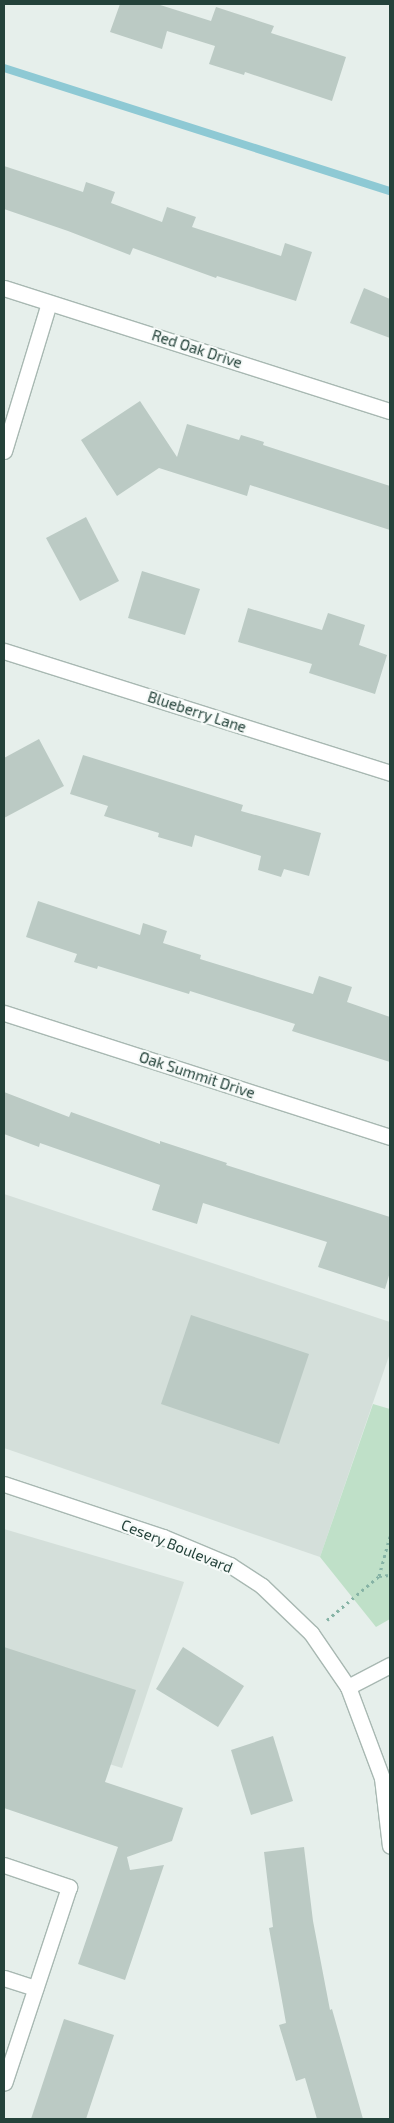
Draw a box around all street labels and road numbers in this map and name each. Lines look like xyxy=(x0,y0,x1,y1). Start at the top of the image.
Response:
street label: Red Oak Drive xyxy=(150,326,244,372)
street label: Blueberry Lane xyxy=(145,688,249,736)
street label: Oak Summit Drive xyxy=(137,1048,257,1102)
street label: Cesery Boulevard xyxy=(118,1515,236,1577)

